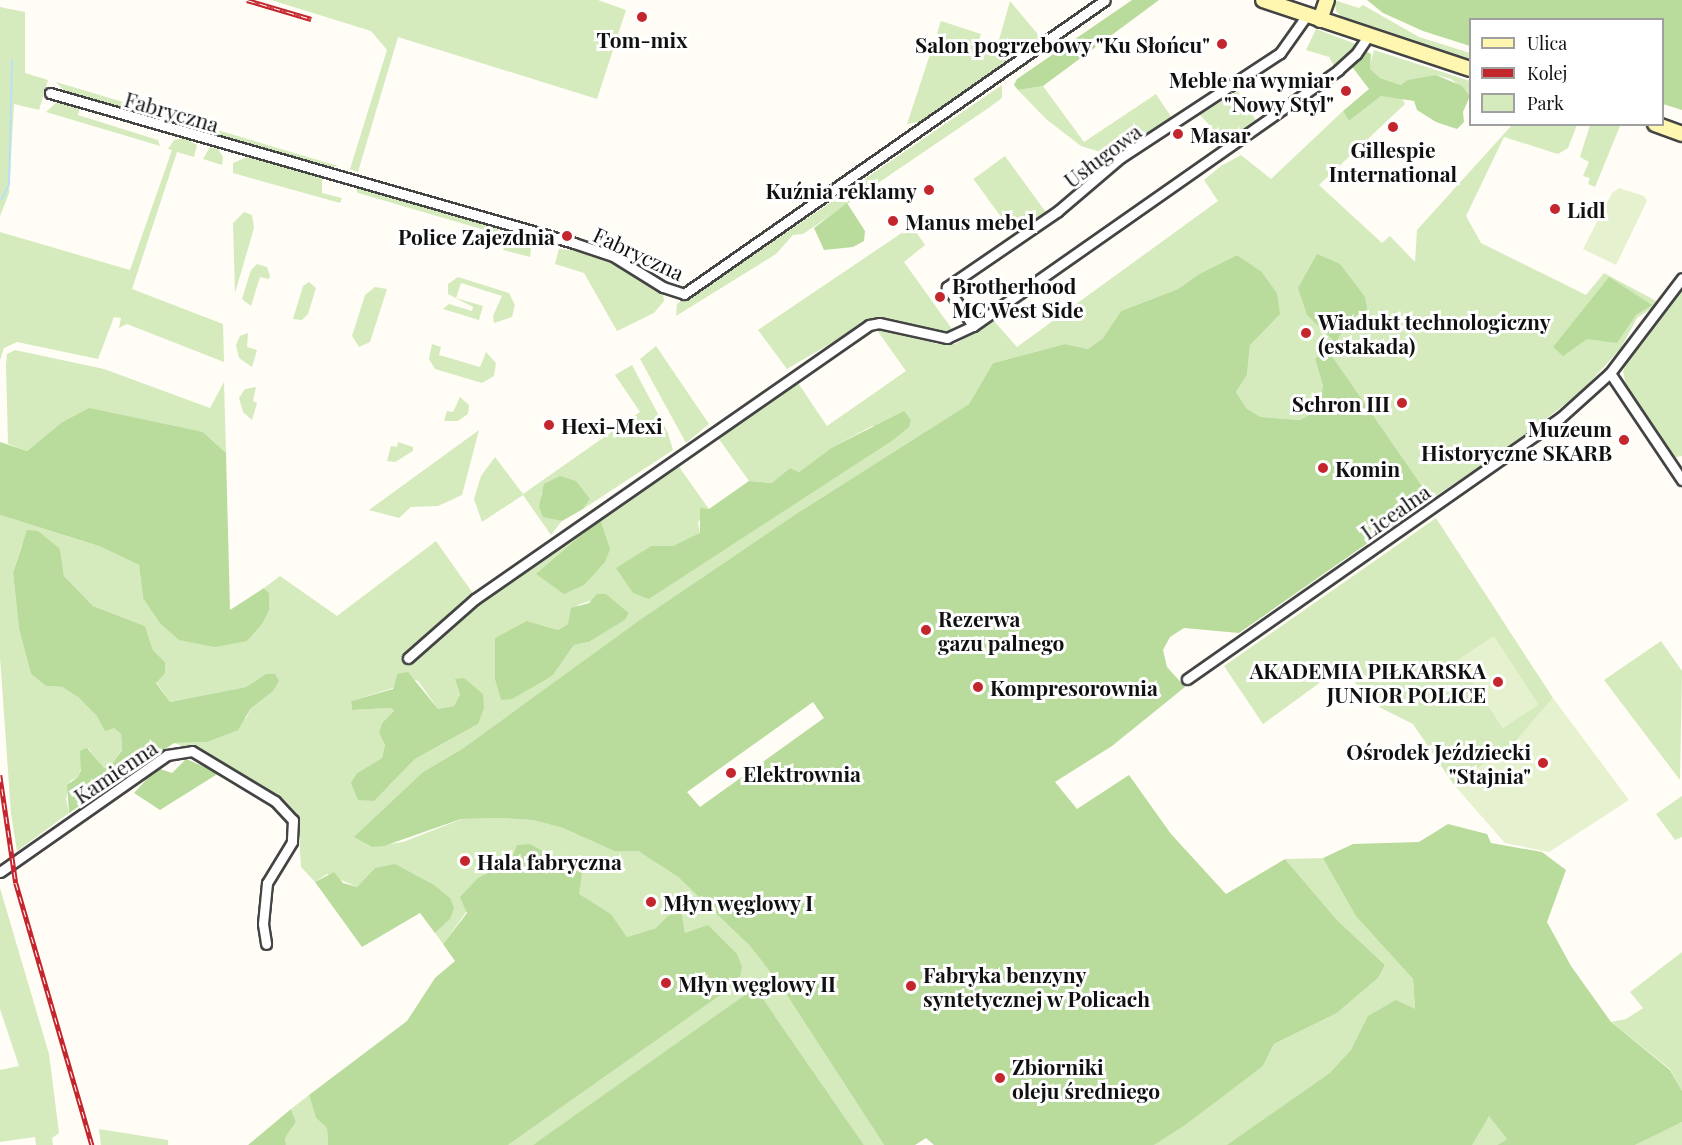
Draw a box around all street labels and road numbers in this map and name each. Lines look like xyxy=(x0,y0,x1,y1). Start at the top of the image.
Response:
street label: Fabryczna xyxy=(122,86,222,136)
street label: Usługowa xyxy=(1058,118,1146,192)
street label: Fabryczna xyxy=(590,221,688,285)
street label: Licealna xyxy=(1356,478,1434,544)
street label: Kamienna xyxy=(69,734,161,808)

